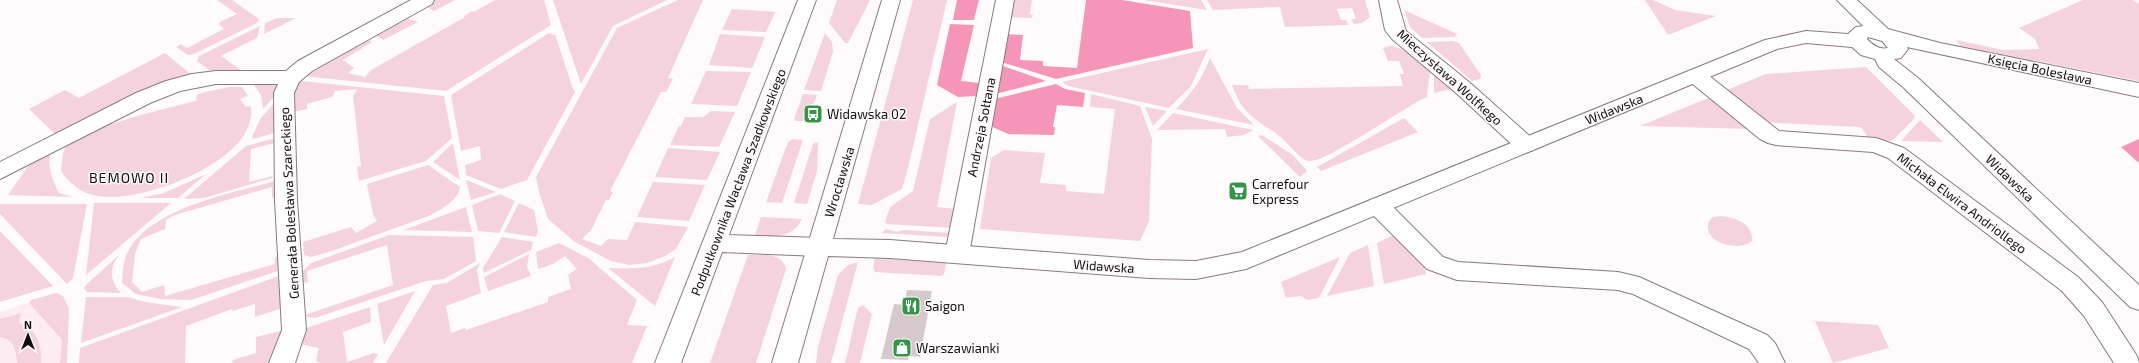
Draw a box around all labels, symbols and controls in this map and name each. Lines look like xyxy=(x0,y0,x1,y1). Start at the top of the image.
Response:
street label: Mieczysława Wolfkego xyxy=(1394,25,1506,129)
street label: Księcia Bolesława xyxy=(1986,50,2094,88)
street label: Podpułkownika Wacława Szadkowskiego xyxy=(687,66,789,298)
street label: Andrzeja Sołtana xyxy=(964,76,998,178)
street label: Widawska xyxy=(1583,90,1645,128)
bus stop icon: Widawska 02 xyxy=(802,103,824,125)
place label: Widawska 02 xyxy=(827,106,906,122)
street label: Generała Bolesława Szareckiego xyxy=(276,107,302,299)
street label: Wrocławska xyxy=(821,145,857,219)
street label: Michała Elwira Andriollego xyxy=(1894,149,2030,257)
street label: Widawska xyxy=(1982,151,2038,205)
district label: BEMOWO II xyxy=(89,169,169,186)
place label: Carrefour Express xyxy=(1252,176,1309,207)
supermarket icon: Carrefour Express xyxy=(1227,180,1249,202)
street label: Widawska xyxy=(1073,256,1135,276)
restaurant icon: Saigon xyxy=(900,295,922,317)
place label: Saigon xyxy=(925,298,965,314)
north arrow xyxy=(8,315,48,355)
text: N xyxy=(24,318,32,331)
shop icon: Warszawianki xyxy=(891,337,913,359)
place label: Warszawianki xyxy=(916,340,999,356)

